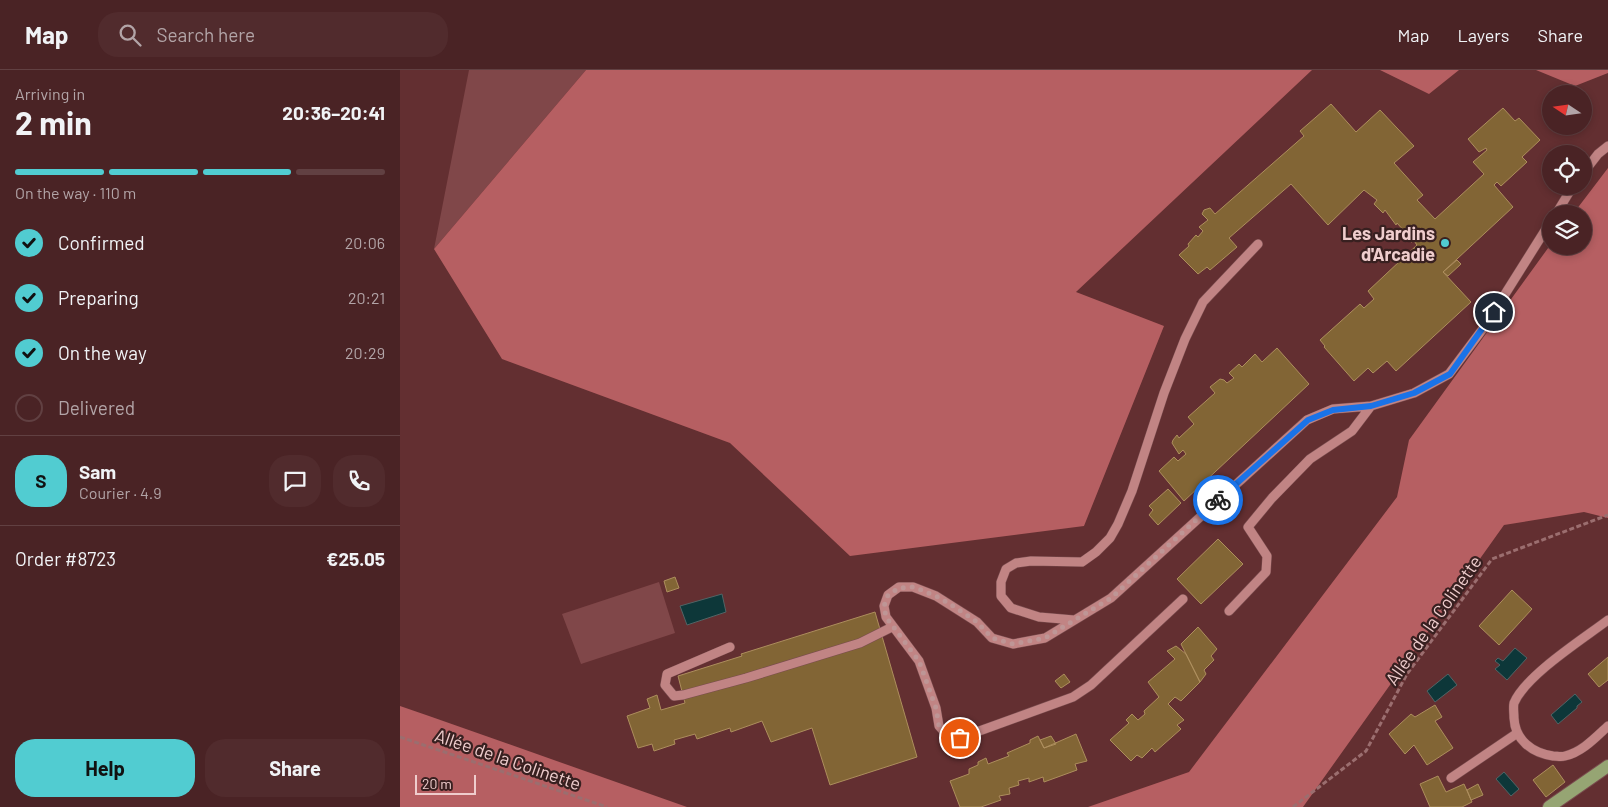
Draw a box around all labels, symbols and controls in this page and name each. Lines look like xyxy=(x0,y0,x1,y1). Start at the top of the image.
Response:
search box xyxy=(98,12,448,57)
text: Map xyxy=(25,20,68,49)
icon: search xyxy=(116,21,144,49)
text: Search here xyxy=(156,23,255,46)
text: Map xyxy=(1397,24,1429,46)
text: Layers xyxy=(1457,24,1510,46)
text: Share xyxy=(1538,24,1583,46)
text: Arriving in xyxy=(15,84,85,103)
north arrow xyxy=(1542,85,1592,135)
map controls xyxy=(1542,85,1592,255)
text: 20:36–20:41 xyxy=(282,101,385,124)
text: 2 min xyxy=(15,103,92,141)
button: locate xyxy=(1542,145,1592,195)
text: On the way · 110 m xyxy=(15,183,136,202)
button: layers xyxy=(1542,205,1592,255)
place label: Les Jardins d'Arcadie xyxy=(1342,222,1435,265)
icon: check xyxy=(15,229,43,257)
text: Confirmed xyxy=(58,231,145,254)
text: 20:06 xyxy=(345,233,385,252)
marker: Les Jardins d'Arcadie xyxy=(1439,237,1451,249)
icon: check xyxy=(15,284,43,312)
text: Preparing xyxy=(58,286,139,309)
text: 20:21 xyxy=(348,288,385,307)
pin xyxy=(1473,291,1515,333)
icon: home xyxy=(1480,298,1508,326)
icon: check xyxy=(15,339,43,367)
text: On the way xyxy=(58,341,147,364)
text: 20:29 xyxy=(345,343,385,362)
text: Delivered xyxy=(58,396,135,419)
button: chat xyxy=(269,455,321,507)
button: phone xyxy=(333,455,385,507)
text: Sam xyxy=(79,460,116,483)
text: S xyxy=(35,469,47,492)
courier xyxy=(1193,475,1243,525)
text: Courier · 4.9 xyxy=(79,483,162,502)
icon: bike xyxy=(1204,486,1232,514)
text: Order #8723 xyxy=(15,547,116,570)
text: €25.05 xyxy=(326,547,385,570)
street label: Allée de la Colinette xyxy=(1380,551,1486,689)
pin xyxy=(939,717,981,759)
street label: Allée de la Colinette xyxy=(432,724,584,794)
icon: bag xyxy=(946,724,974,752)
button: Help xyxy=(15,739,195,797)
button: Share xyxy=(205,739,385,797)
scale bar xyxy=(415,772,476,795)
text: 20 m xyxy=(422,775,452,792)

